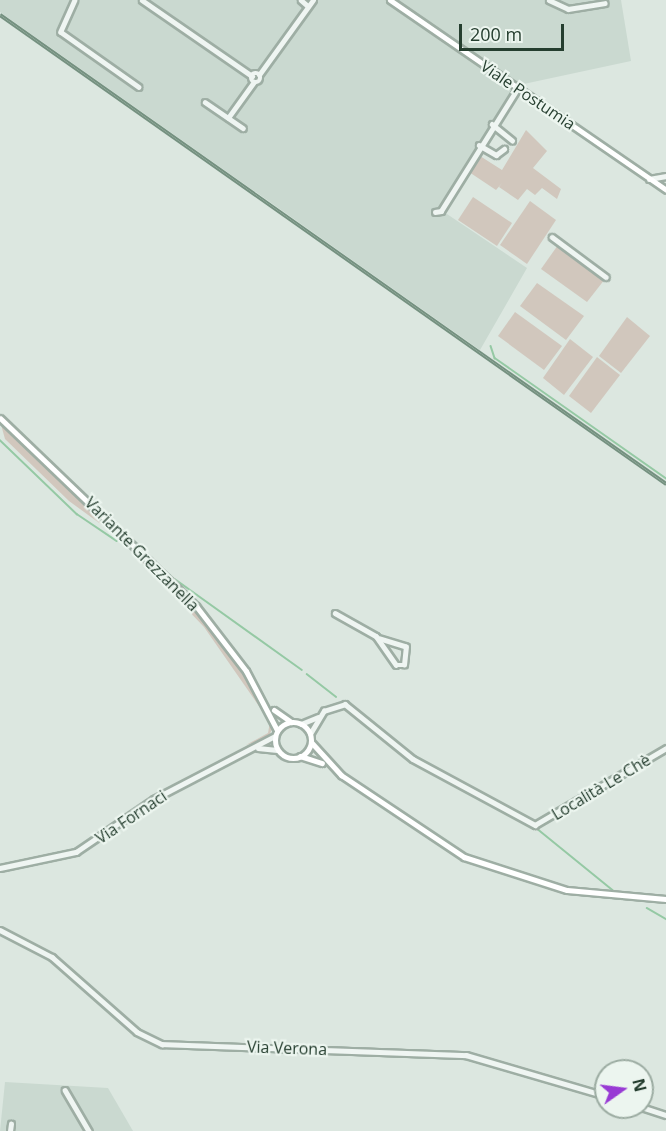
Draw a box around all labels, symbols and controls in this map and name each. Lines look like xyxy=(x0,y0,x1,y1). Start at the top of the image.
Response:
scale bar xyxy=(462,12,567,50)
text: 200 m xyxy=(470,22,522,46)
street label: Viale Postumia xyxy=(477,56,579,134)
street label: Variante Grezzanella xyxy=(81,493,203,615)
street label: Località Le Chè xyxy=(548,750,654,824)
street label: Via Fornaci xyxy=(92,786,170,848)
street label: Via Verona xyxy=(247,1037,327,1059)
north arrow xyxy=(594,1059,654,1119)
text: N xyxy=(627,1076,652,1094)

